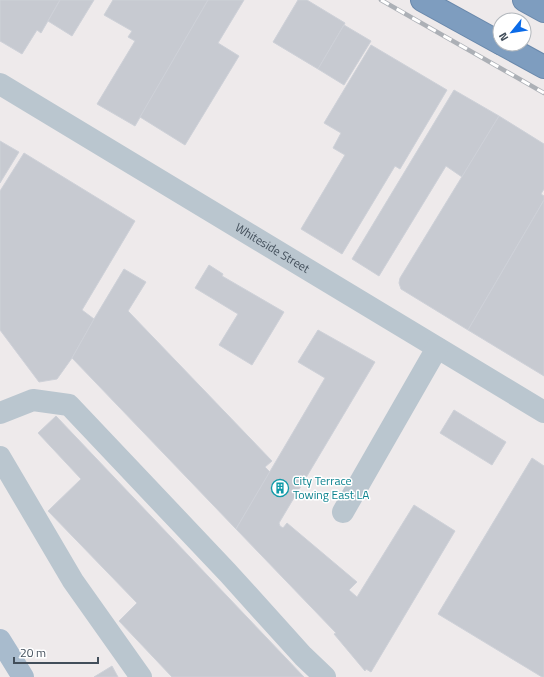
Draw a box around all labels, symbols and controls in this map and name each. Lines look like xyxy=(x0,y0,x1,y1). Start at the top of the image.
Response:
north arrow xyxy=(492,12,532,52)
text: N xyxy=(495,30,512,44)
street label: Whiteside Street xyxy=(232,218,314,278)
place label: City Terrace Towing East LA xyxy=(293,471,370,504)
building icon: City Terrace Towing East LA xyxy=(270,478,290,498)
scale bar xyxy=(14,639,98,665)
text: 20 m xyxy=(20,643,46,662)

